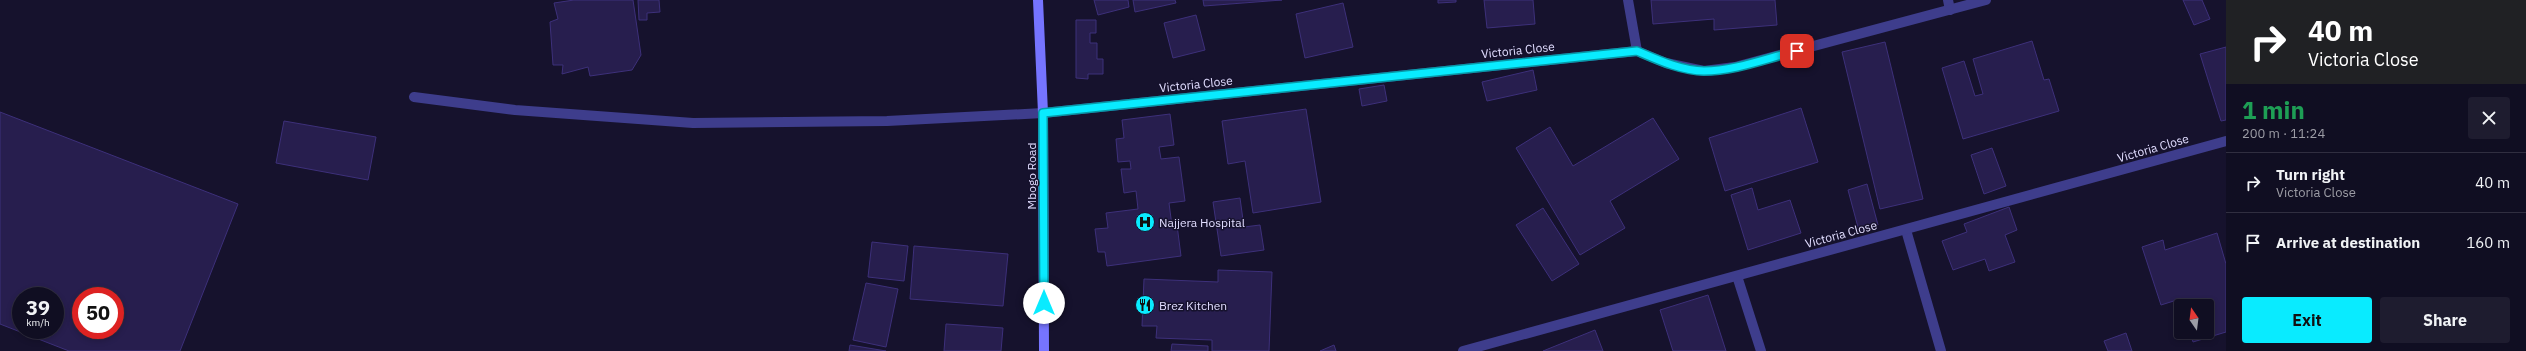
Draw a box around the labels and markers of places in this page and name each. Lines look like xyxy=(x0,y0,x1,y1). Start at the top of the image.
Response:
pin xyxy=(1780,34,1814,68)
hospital icon: Najjera Hospital xyxy=(1134,211,1156,233)
place label: Najjera Hospital xyxy=(1159,215,1245,230)
restaurant icon: Brez Kitchen xyxy=(1134,294,1156,316)
place label: Brez Kitchen xyxy=(1159,298,1227,313)

